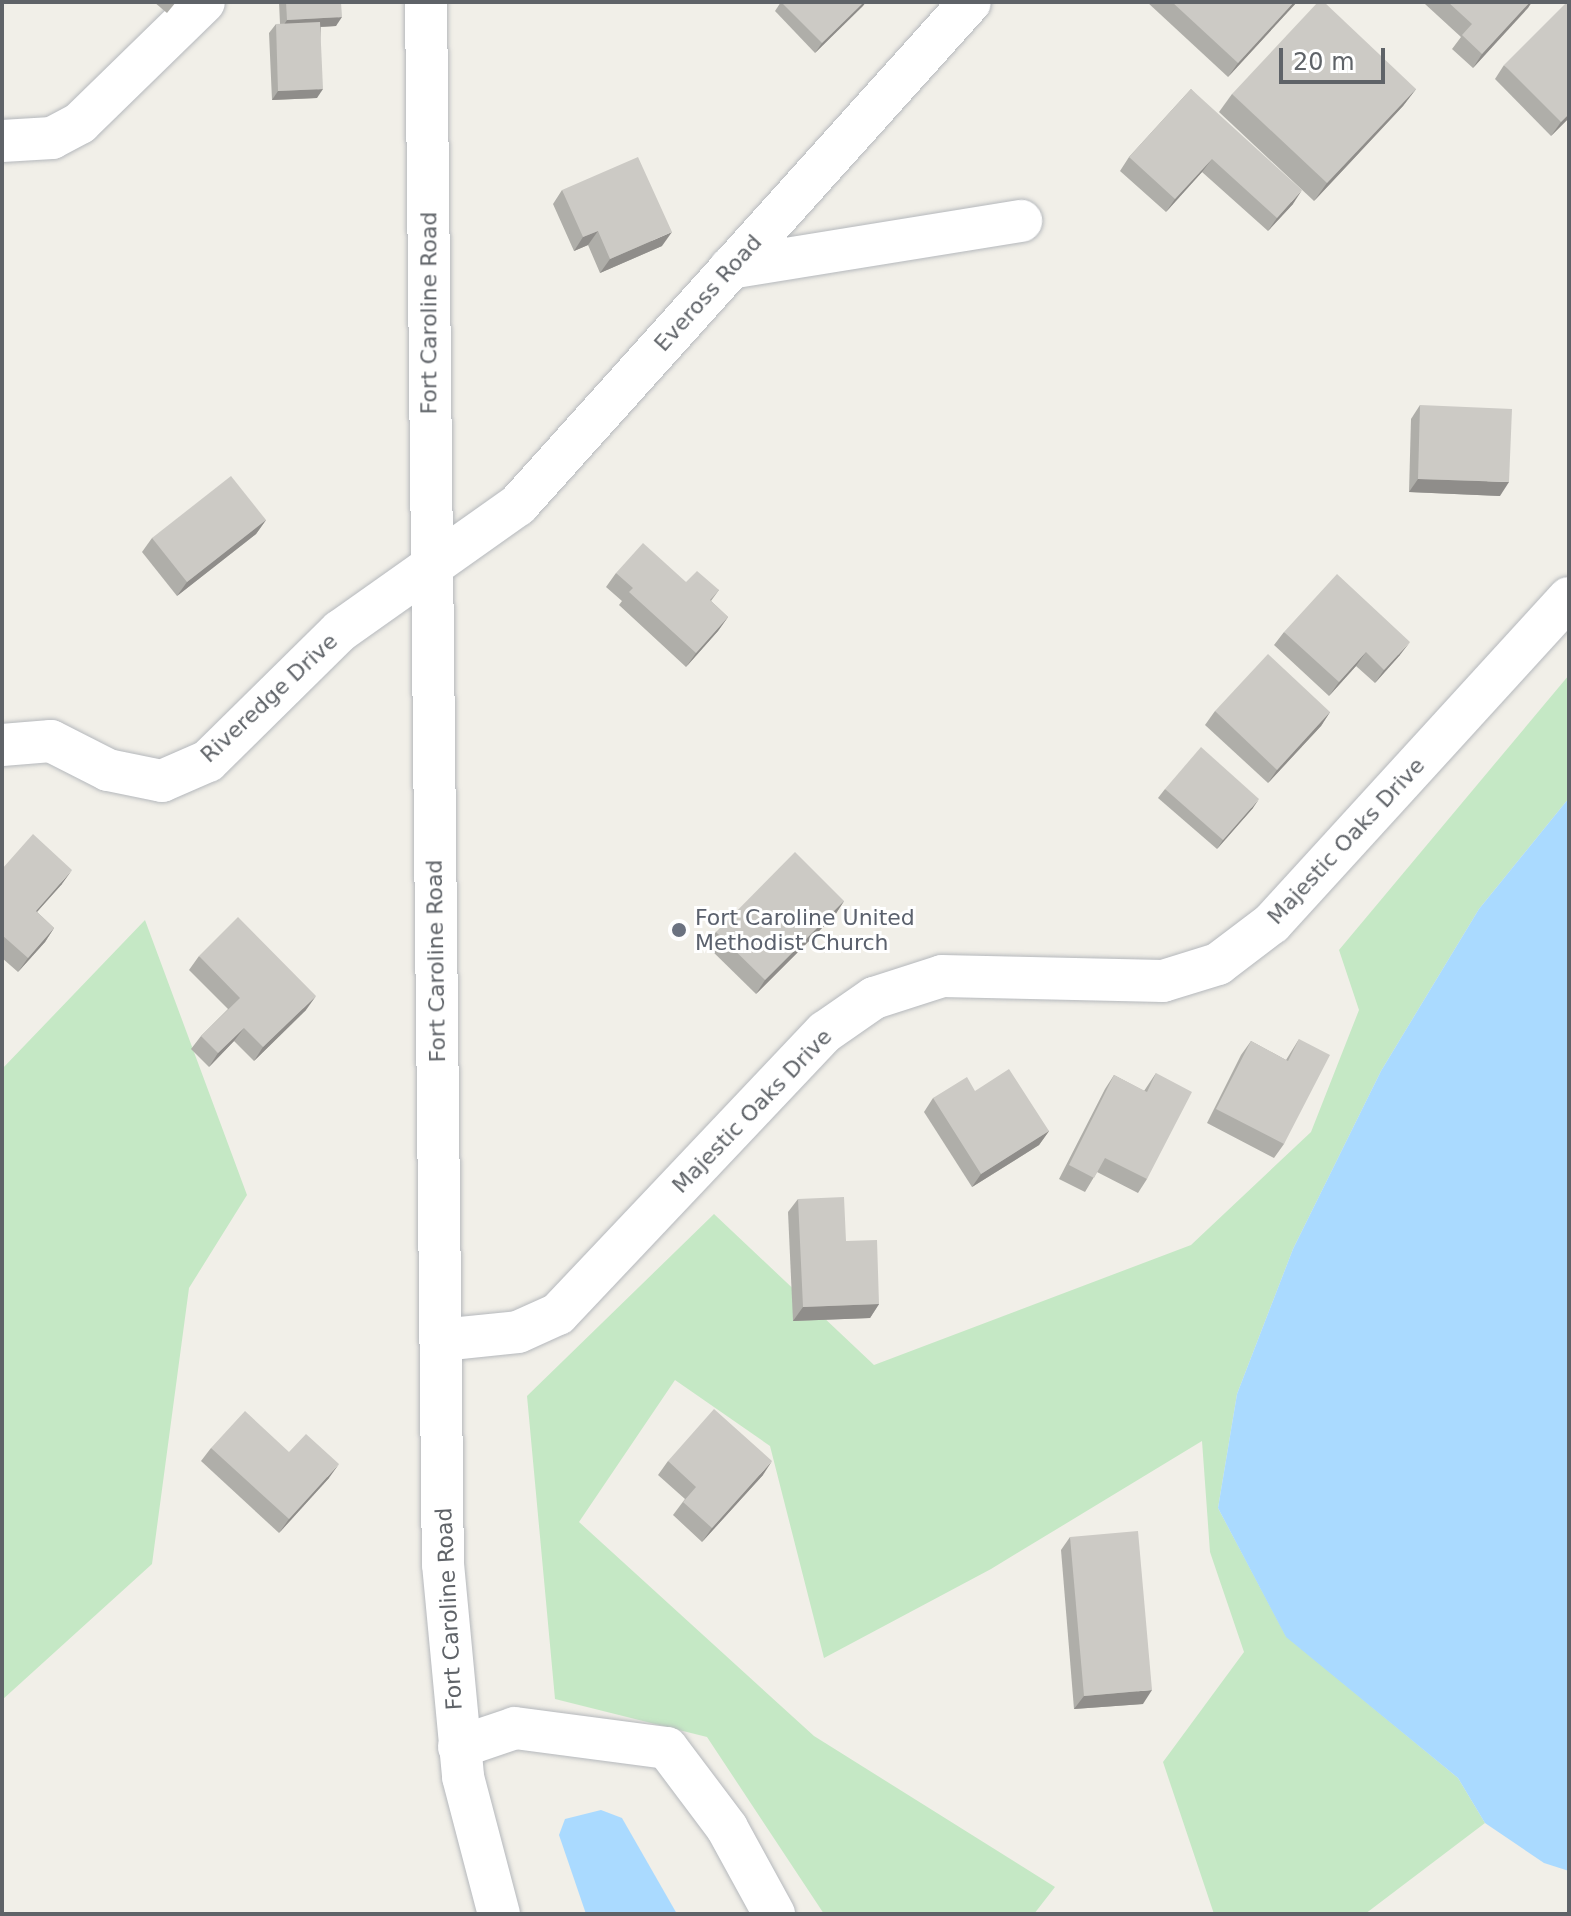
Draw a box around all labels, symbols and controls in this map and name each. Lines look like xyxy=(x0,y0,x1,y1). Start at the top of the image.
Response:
scale bar xyxy=(1283,32,1389,82)
text: 20 m xyxy=(1293,48,1355,76)
street label: Fort Caroline Road xyxy=(416,212,442,414)
street label: Eveross Road xyxy=(649,229,767,357)
street label: Riveredge Drive xyxy=(195,628,343,768)
street label: Majestic Oaks Drive xyxy=(1262,752,1430,930)
street label: Fort Caroline Road xyxy=(421,859,451,1063)
place label: Fort Caroline United Methodist Church xyxy=(695,904,915,956)
marker: Fort Caroline United Methodist Church xyxy=(670,921,688,939)
street label: Majestic Oaks Drive xyxy=(667,1023,837,1199)
street label: Fort Caroline Road xyxy=(431,1507,467,1711)

